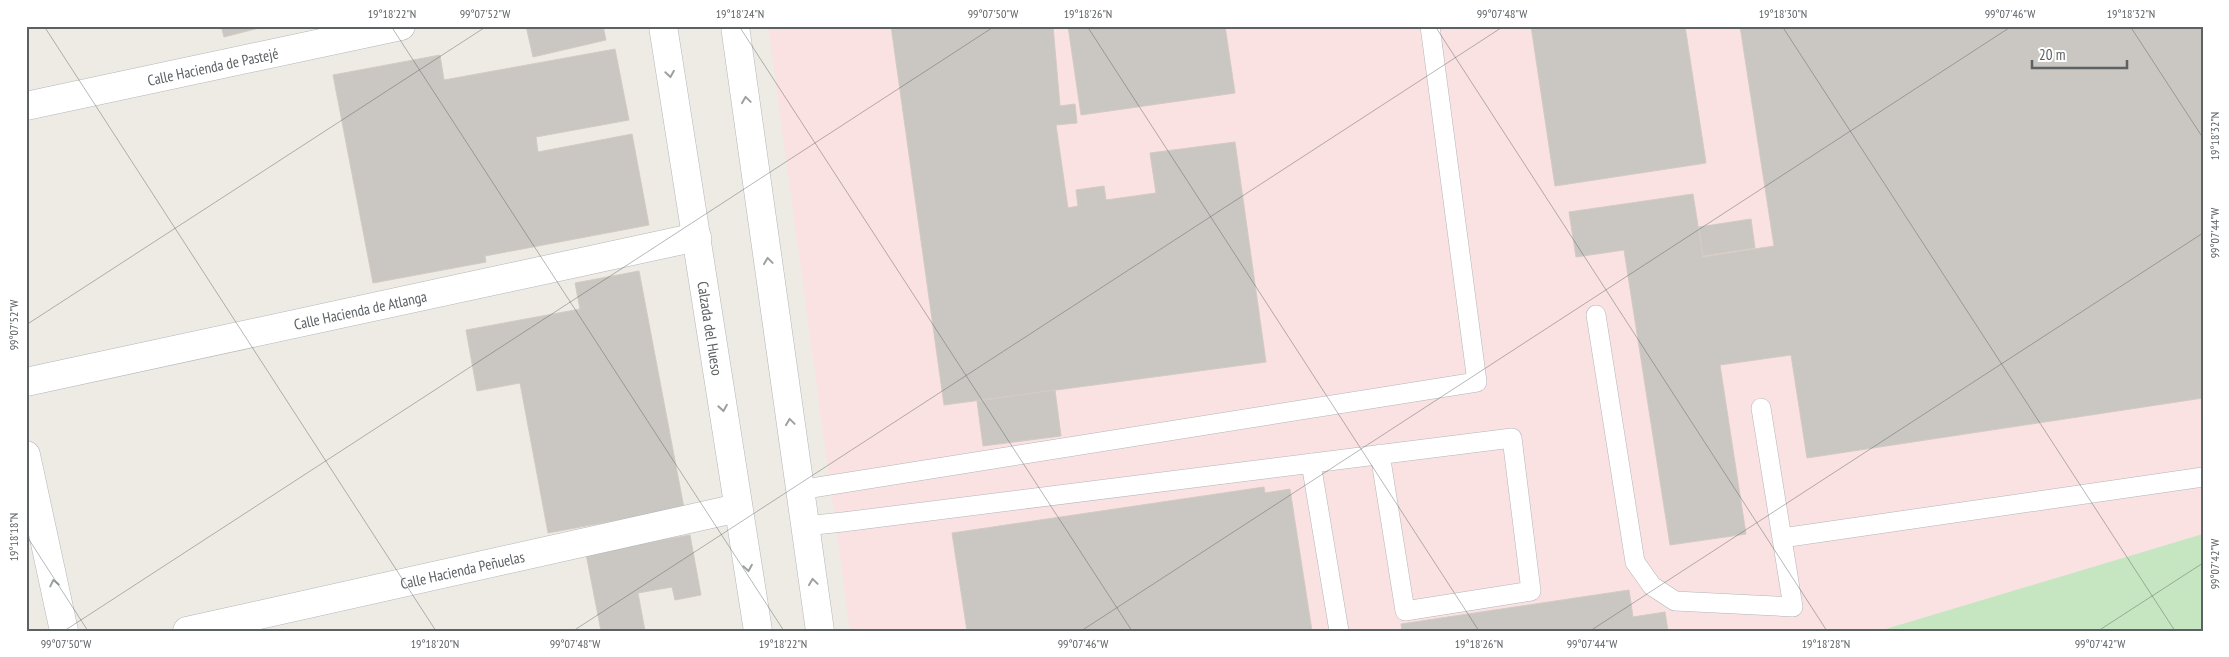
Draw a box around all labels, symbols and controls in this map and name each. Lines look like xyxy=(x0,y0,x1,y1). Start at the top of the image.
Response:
text: 19°18'22"N xyxy=(368,6,416,21)
text: 99°07'52"W xyxy=(460,6,510,21)
text: 19°18'24"N xyxy=(716,6,764,21)
text: 99°07'50"W xyxy=(968,6,1018,21)
text: 19°18'26"N xyxy=(1064,6,1112,21)
text: 99°07'48"W xyxy=(1477,6,1527,21)
text: 19°18'30"N xyxy=(1759,6,1807,21)
text: 99°07'46"W xyxy=(1985,6,2035,21)
text: 19°18'32"N xyxy=(2107,6,2155,21)
scale bar xyxy=(2032,38,2126,70)
street label: Calle Hacienda de Pastejé xyxy=(146,43,280,89)
text: 20 m xyxy=(2039,45,2065,64)
one-way arrow xyxy=(665,70,675,79)
one-way arrow xyxy=(741,95,751,104)
text: 19°18'32"N xyxy=(2207,112,2222,160)
text: 99°07'44"W xyxy=(2207,208,2222,258)
one-way arrow xyxy=(763,256,773,265)
street label: Calzada del Hueso xyxy=(694,280,727,377)
street label: Calle Hacienda de Atlanga xyxy=(292,286,428,333)
text: 99°07'52"W xyxy=(6,300,21,350)
one-way arrow xyxy=(717,403,727,412)
one-way arrow xyxy=(785,417,796,425)
text: 19°18'18"N xyxy=(6,513,21,561)
text: 99°07'42"W xyxy=(2207,539,2222,589)
street label: Calle Hacienda Peñuelas xyxy=(398,546,526,593)
one-way arrow xyxy=(742,564,752,573)
one-way arrow xyxy=(808,578,819,586)
one-way arrow xyxy=(49,579,60,588)
text: 99°07'50"W xyxy=(41,636,91,651)
text: 19°18'20"N xyxy=(411,636,459,651)
text: 99°07'48"W xyxy=(550,636,600,651)
text: 19°18'22"N xyxy=(759,636,807,651)
text: 99°07'46"W xyxy=(1058,636,1108,651)
text: 19°18'26"N xyxy=(1455,636,1503,651)
text: 99°07'44"W xyxy=(1567,636,1617,651)
text: 19°18'28"N xyxy=(1802,636,1850,651)
text: 99°07'42"W xyxy=(2075,636,2125,651)

